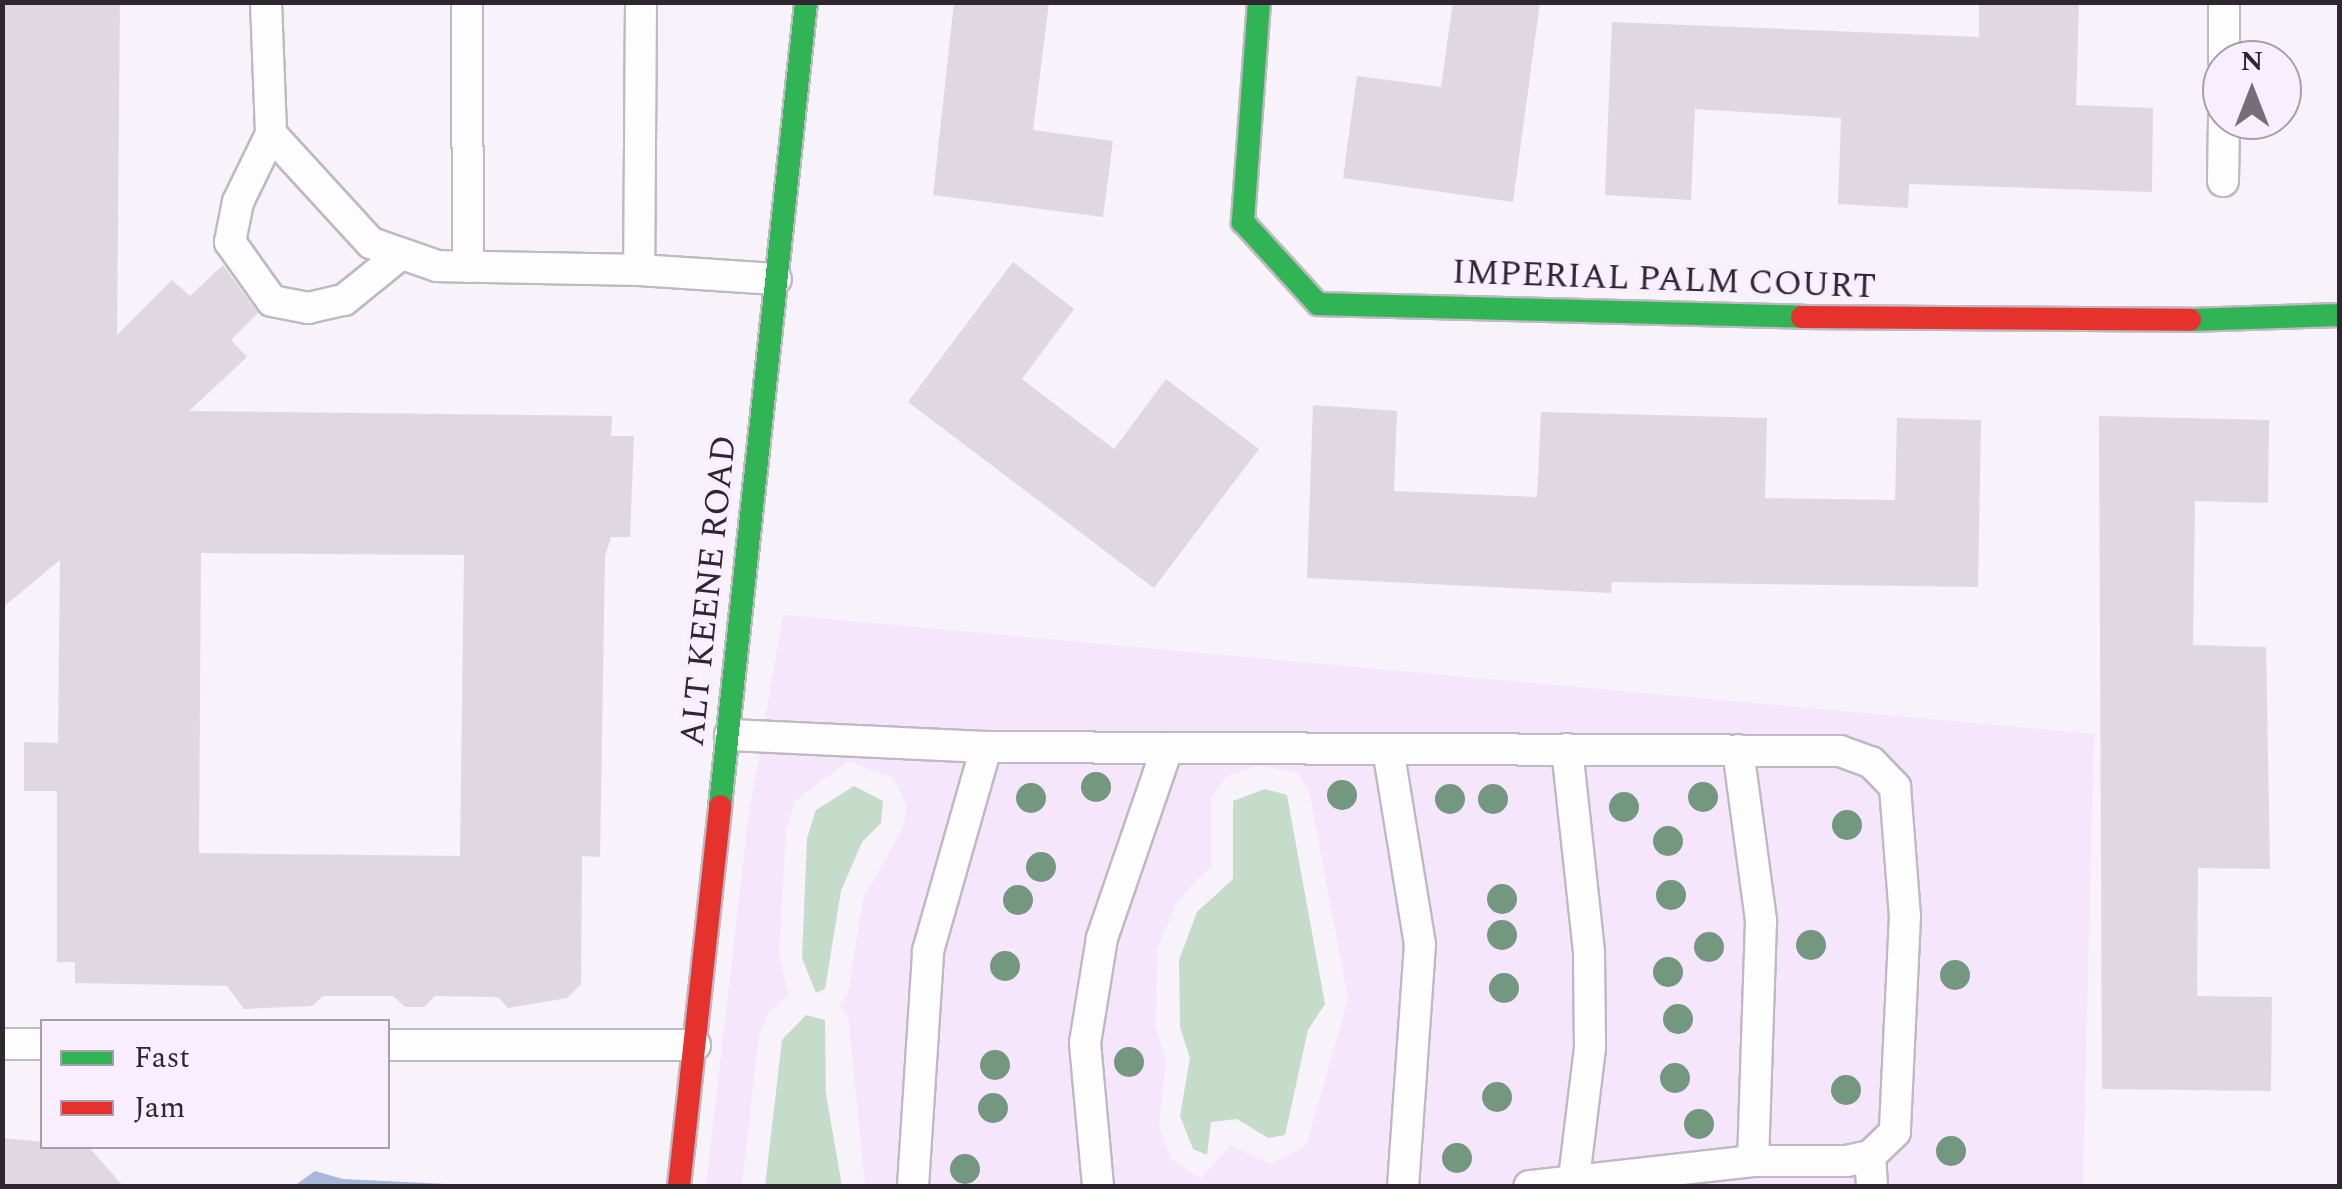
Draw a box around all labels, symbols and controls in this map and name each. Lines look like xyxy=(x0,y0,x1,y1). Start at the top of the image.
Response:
north arrow xyxy=(2202,40,2302,140)
text: N xyxy=(2241,40,2263,83)
street label: IMPERIAL PALM COURT xyxy=(1451,252,1877,308)
street label: ALT KEENE ROAD xyxy=(672,433,746,749)
legend xyxy=(40,1019,390,1149)
text: Fast xyxy=(134,1035,190,1081)
text: Jam xyxy=(134,1085,185,1131)

